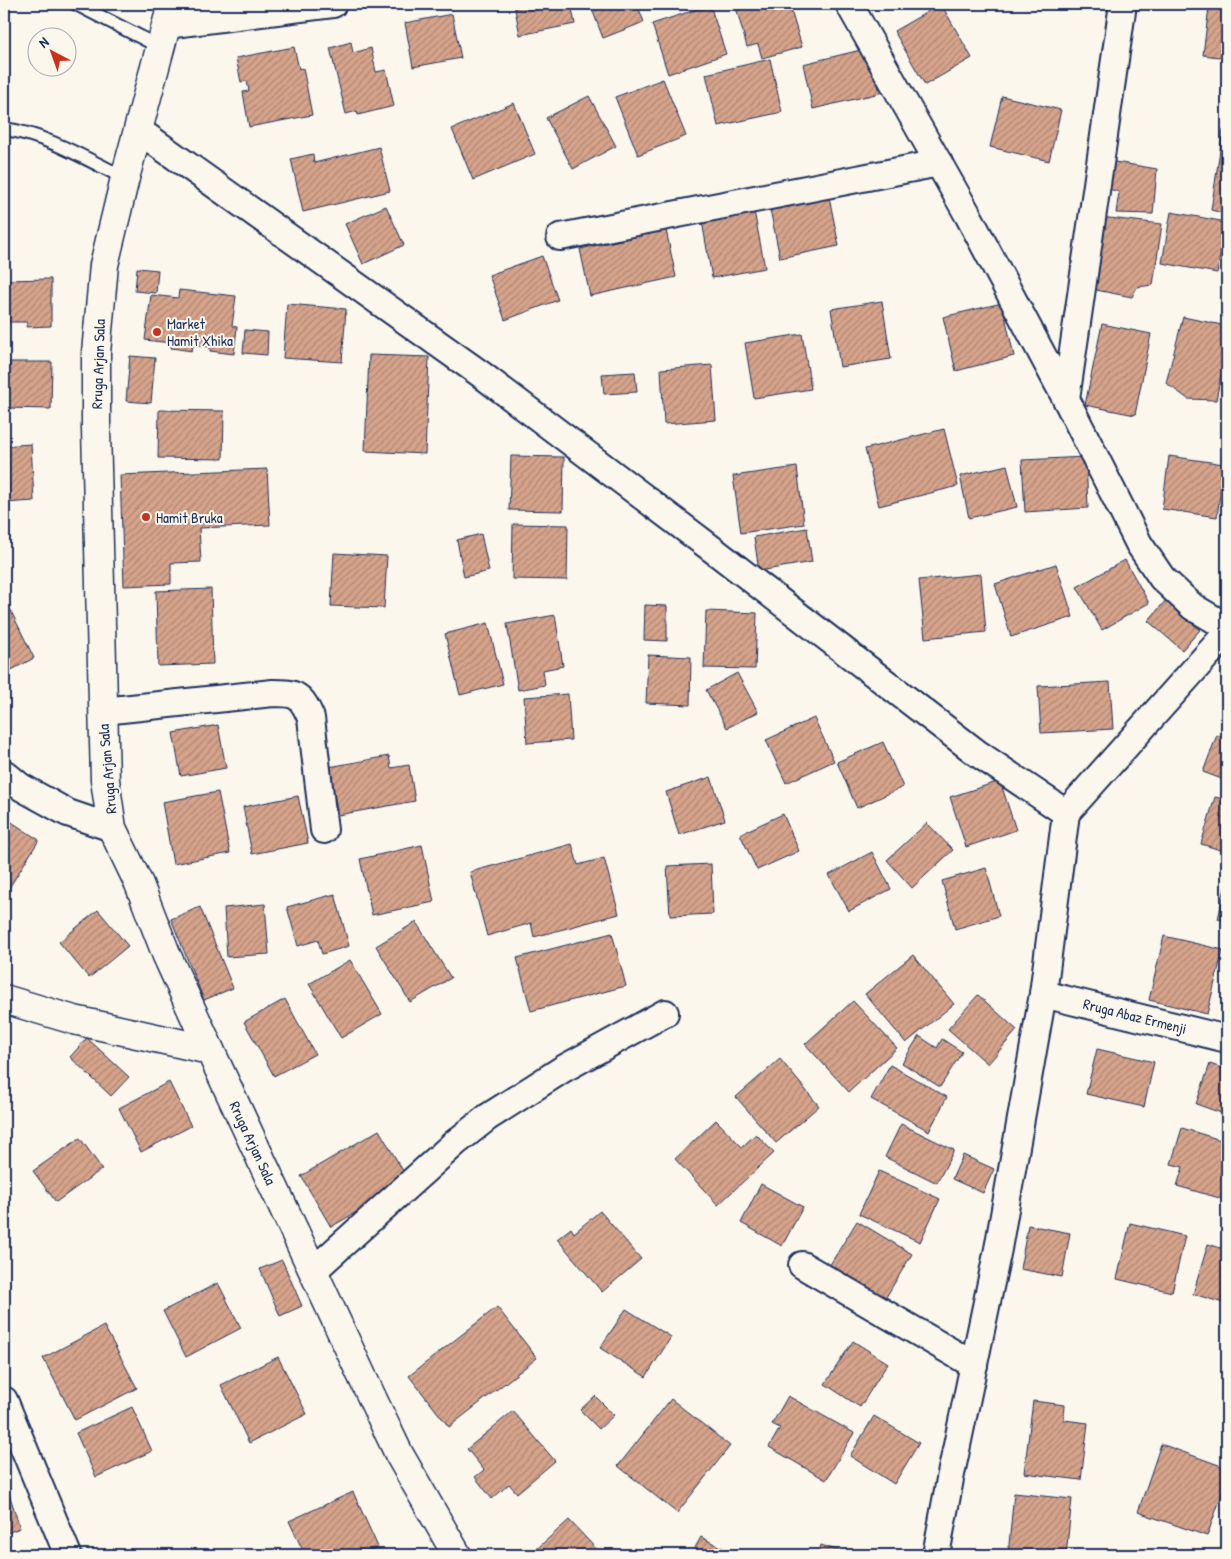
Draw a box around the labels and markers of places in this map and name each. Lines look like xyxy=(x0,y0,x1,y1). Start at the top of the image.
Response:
place label: Market Hamit Xhika xyxy=(167,313,233,351)
marker: Market Hamit Xhika xyxy=(151,326,163,338)
place label: Hamit Bruka xyxy=(156,507,223,528)
marker: Hamit Bruka xyxy=(140,511,152,523)

